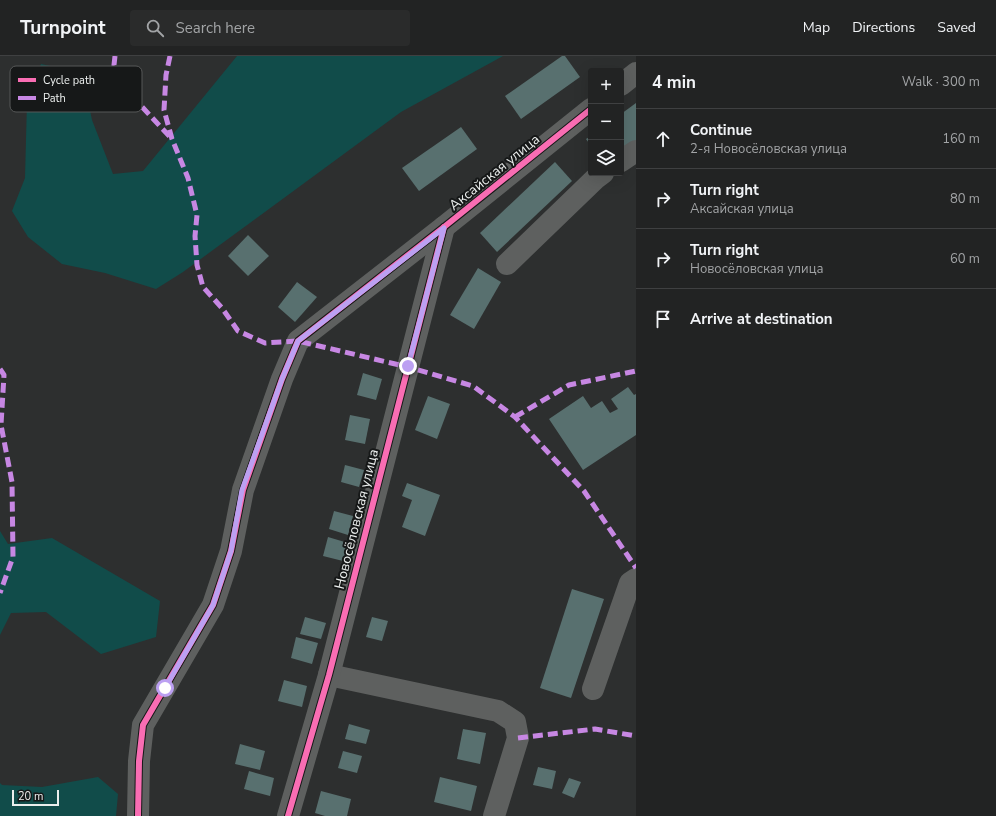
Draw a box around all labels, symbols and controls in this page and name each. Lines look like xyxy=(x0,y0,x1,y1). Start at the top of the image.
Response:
search box xyxy=(130,10,410,46)
text: Turnpoint xyxy=(20,15,106,41)
icon: search xyxy=(144,17,166,39)
text: Search here xyxy=(176,18,255,38)
text: Map xyxy=(803,18,830,37)
text: Directions xyxy=(852,18,915,37)
text: Saved xyxy=(937,18,976,37)
legend xyxy=(10,66,142,112)
map controls xyxy=(588,68,624,176)
button: + xyxy=(588,68,624,104)
text: 4 min xyxy=(652,71,696,94)
text: Cycle path xyxy=(43,73,95,88)
text: Walk · 300 m xyxy=(902,73,980,91)
text: Path xyxy=(43,91,66,106)
button: − xyxy=(588,104,624,140)
text: Continue xyxy=(690,120,752,140)
icon: ahead xyxy=(652,128,674,150)
street label: Аксайская улица xyxy=(445,130,544,215)
text: 160 m xyxy=(942,130,980,148)
button: layers xyxy=(588,140,624,176)
text: 2-я Новосёловская улица xyxy=(690,140,847,158)
text: Turn right xyxy=(690,180,759,200)
icon: right xyxy=(652,188,674,210)
text: 80 m xyxy=(950,190,980,208)
text: Аксайская улица xyxy=(690,200,794,218)
text: Turn right xyxy=(690,240,759,260)
icon: right xyxy=(652,248,674,270)
text: 60 m xyxy=(950,250,980,268)
text: Новосёловская улица xyxy=(690,260,823,278)
icon: arrive xyxy=(652,308,674,330)
text: Arrive at destination xyxy=(690,309,833,329)
route end xyxy=(399,357,417,375)
street label: Новосёловская улица xyxy=(330,447,383,591)
route start xyxy=(156,679,174,697)
scale bar xyxy=(12,788,59,807)
text: 20 m xyxy=(18,789,43,804)

